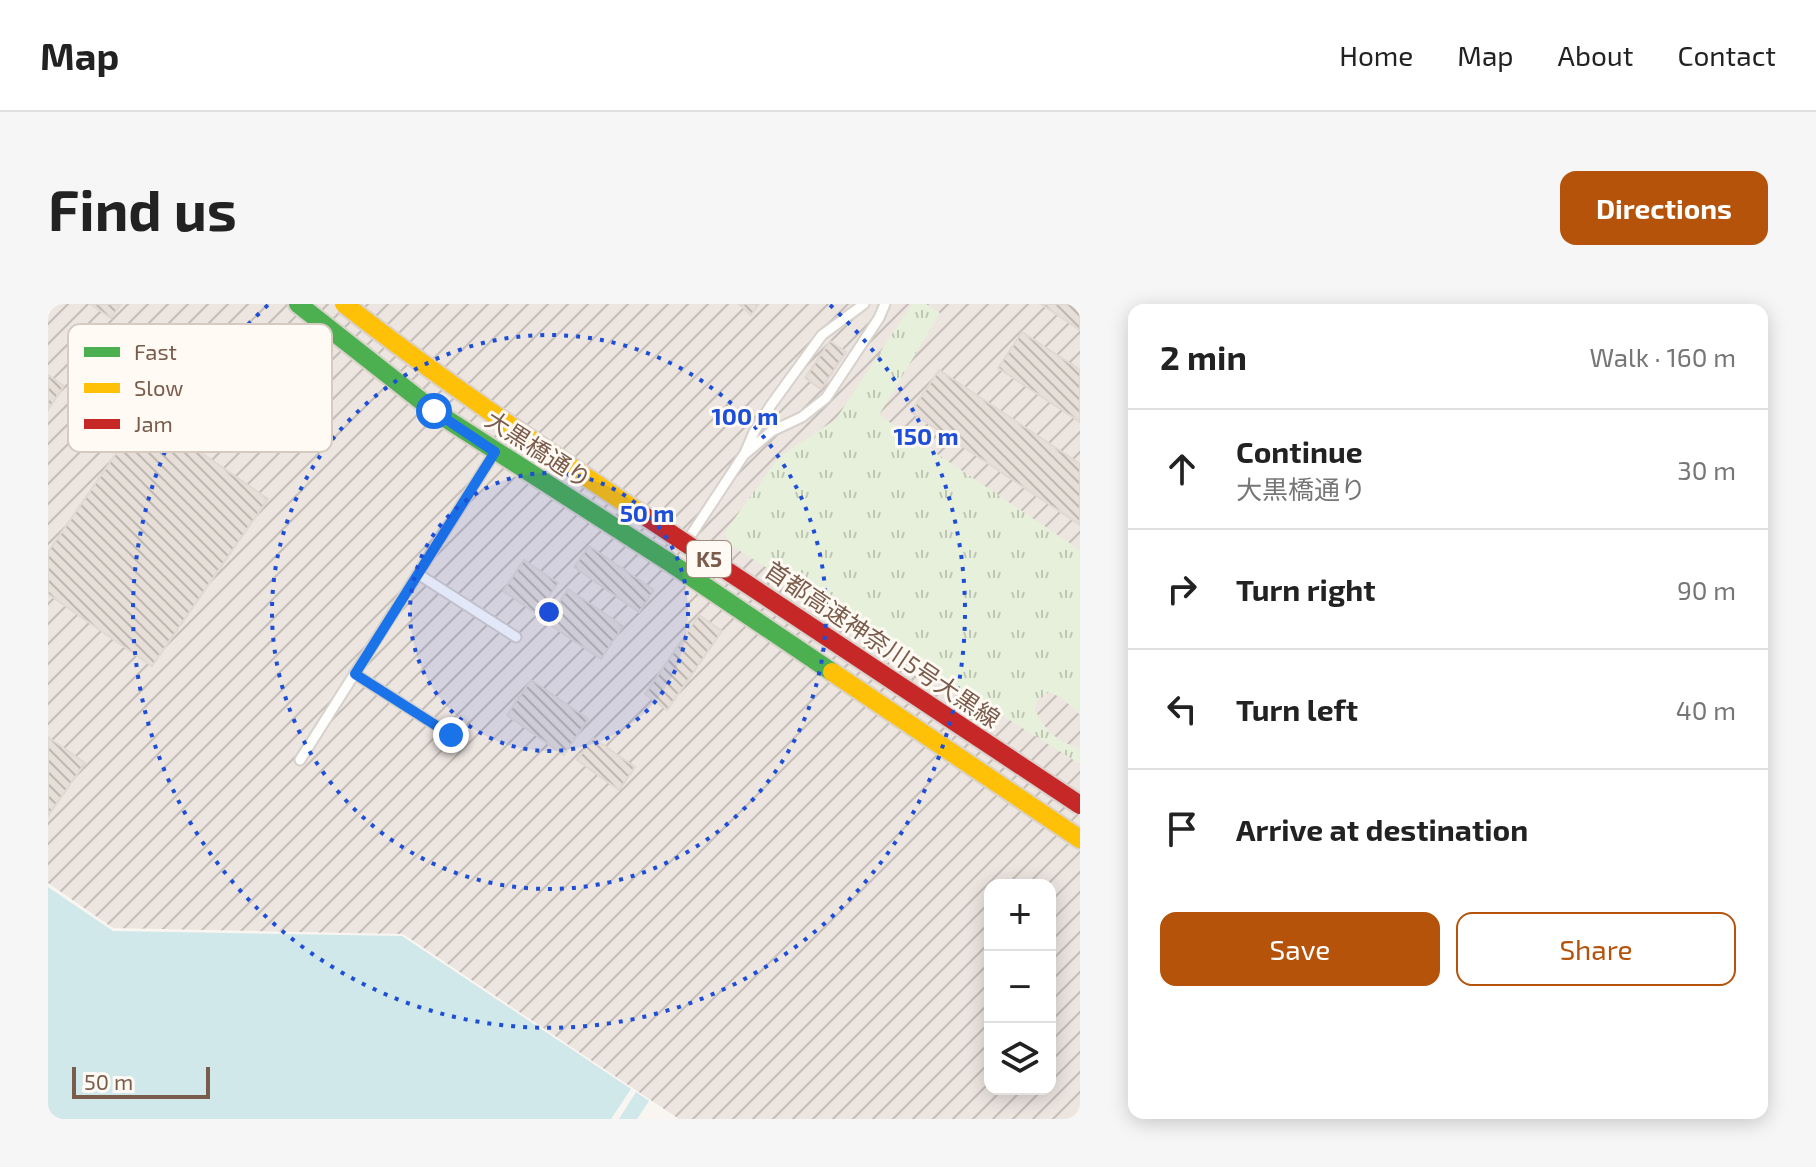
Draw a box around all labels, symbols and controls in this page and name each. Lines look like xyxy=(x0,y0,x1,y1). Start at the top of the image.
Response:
text: Map xyxy=(40,32,119,78)
text: Home xyxy=(1339,38,1413,72)
text: Map xyxy=(1457,38,1514,72)
text: About xyxy=(1558,38,1633,72)
text: Contact xyxy=(1677,38,1776,72)
button: Directions xyxy=(1560,171,1768,245)
text: Find us xyxy=(48,175,237,242)
legend xyxy=(68,324,332,452)
text: 2 min xyxy=(1160,336,1247,377)
text: Fast xyxy=(134,338,177,364)
text: Walk · 160 m xyxy=(1589,341,1736,372)
text: Slow xyxy=(134,374,183,400)
route start xyxy=(416,393,452,429)
text: 100 m xyxy=(712,401,778,430)
street label: 大黒橋通り xyxy=(481,404,597,494)
text: Jam xyxy=(134,410,173,436)
text: 150 m xyxy=(893,421,959,450)
text: Continue xyxy=(1236,433,1363,469)
icon: ahead xyxy=(1160,447,1204,491)
text: 30 m xyxy=(1677,454,1736,485)
text: 大黒橋通り xyxy=(1236,473,1366,504)
text: 50 m xyxy=(620,498,674,527)
road number: K5 xyxy=(687,541,731,577)
street label: 首都高速神奈川5号大黒線 xyxy=(760,554,1006,733)
icon: right xyxy=(1160,567,1204,611)
text: Turn right xyxy=(1236,571,1376,607)
text: 90 m xyxy=(1677,574,1736,605)
centre of rings xyxy=(535,598,563,626)
icon: left xyxy=(1160,687,1204,731)
text: Turn left xyxy=(1236,691,1358,727)
text: 40 m xyxy=(1676,694,1736,725)
route end xyxy=(433,717,469,753)
icon: arrive xyxy=(1160,807,1204,851)
text: Arrive at destination xyxy=(1236,811,1528,847)
map controls xyxy=(984,879,1056,1095)
button: + xyxy=(984,879,1056,951)
button: Save xyxy=(1160,912,1440,986)
button: Share xyxy=(1456,912,1736,986)
button: − xyxy=(984,951,1056,1023)
button: layers xyxy=(984,1023,1056,1095)
scale bar xyxy=(72,1063,210,1099)
text: 50 m xyxy=(84,1068,133,1094)

